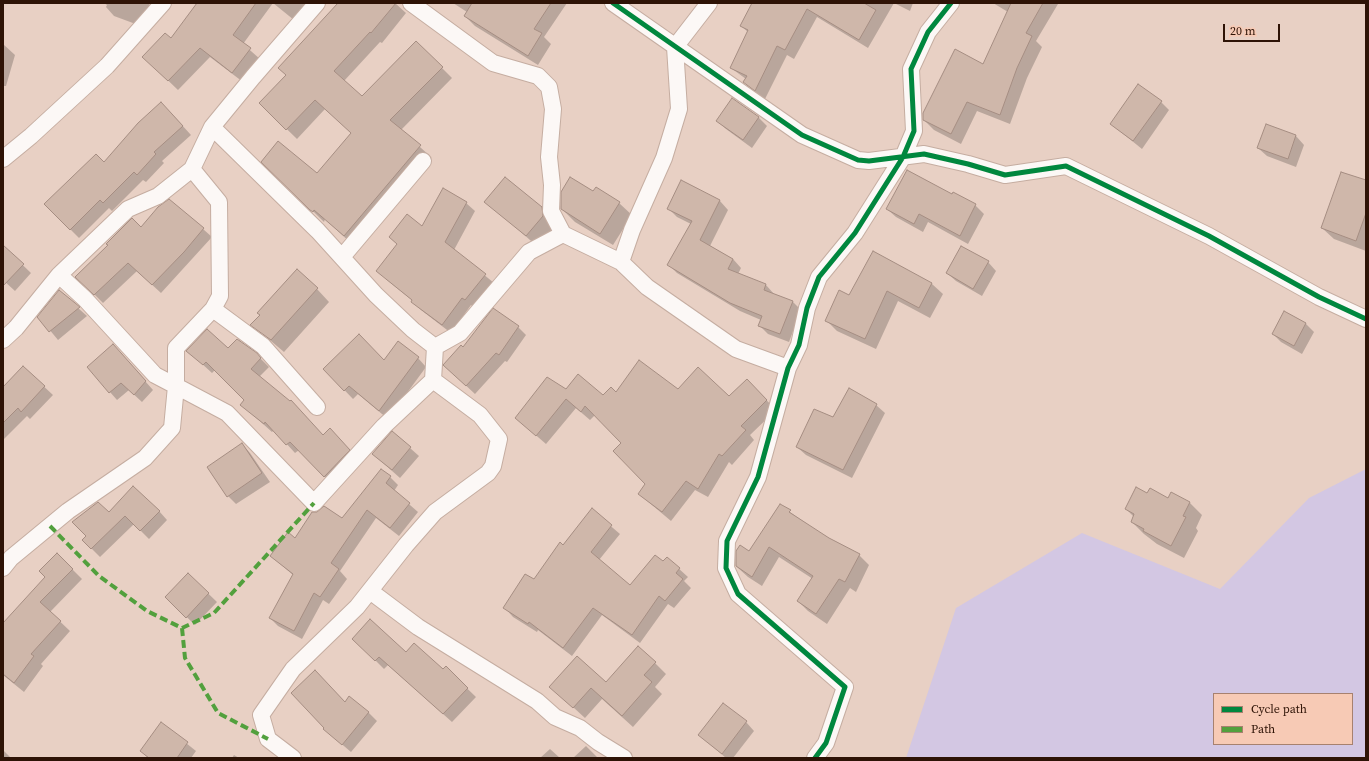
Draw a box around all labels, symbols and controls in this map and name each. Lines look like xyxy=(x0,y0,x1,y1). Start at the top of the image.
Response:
scale bar xyxy=(1225,16,1282,42)
text: 20 m xyxy=(1230,23,1256,39)
legend xyxy=(1213,693,1353,745)
text: Cycle path xyxy=(1251,701,1307,717)
text: Path xyxy=(1251,721,1275,737)

